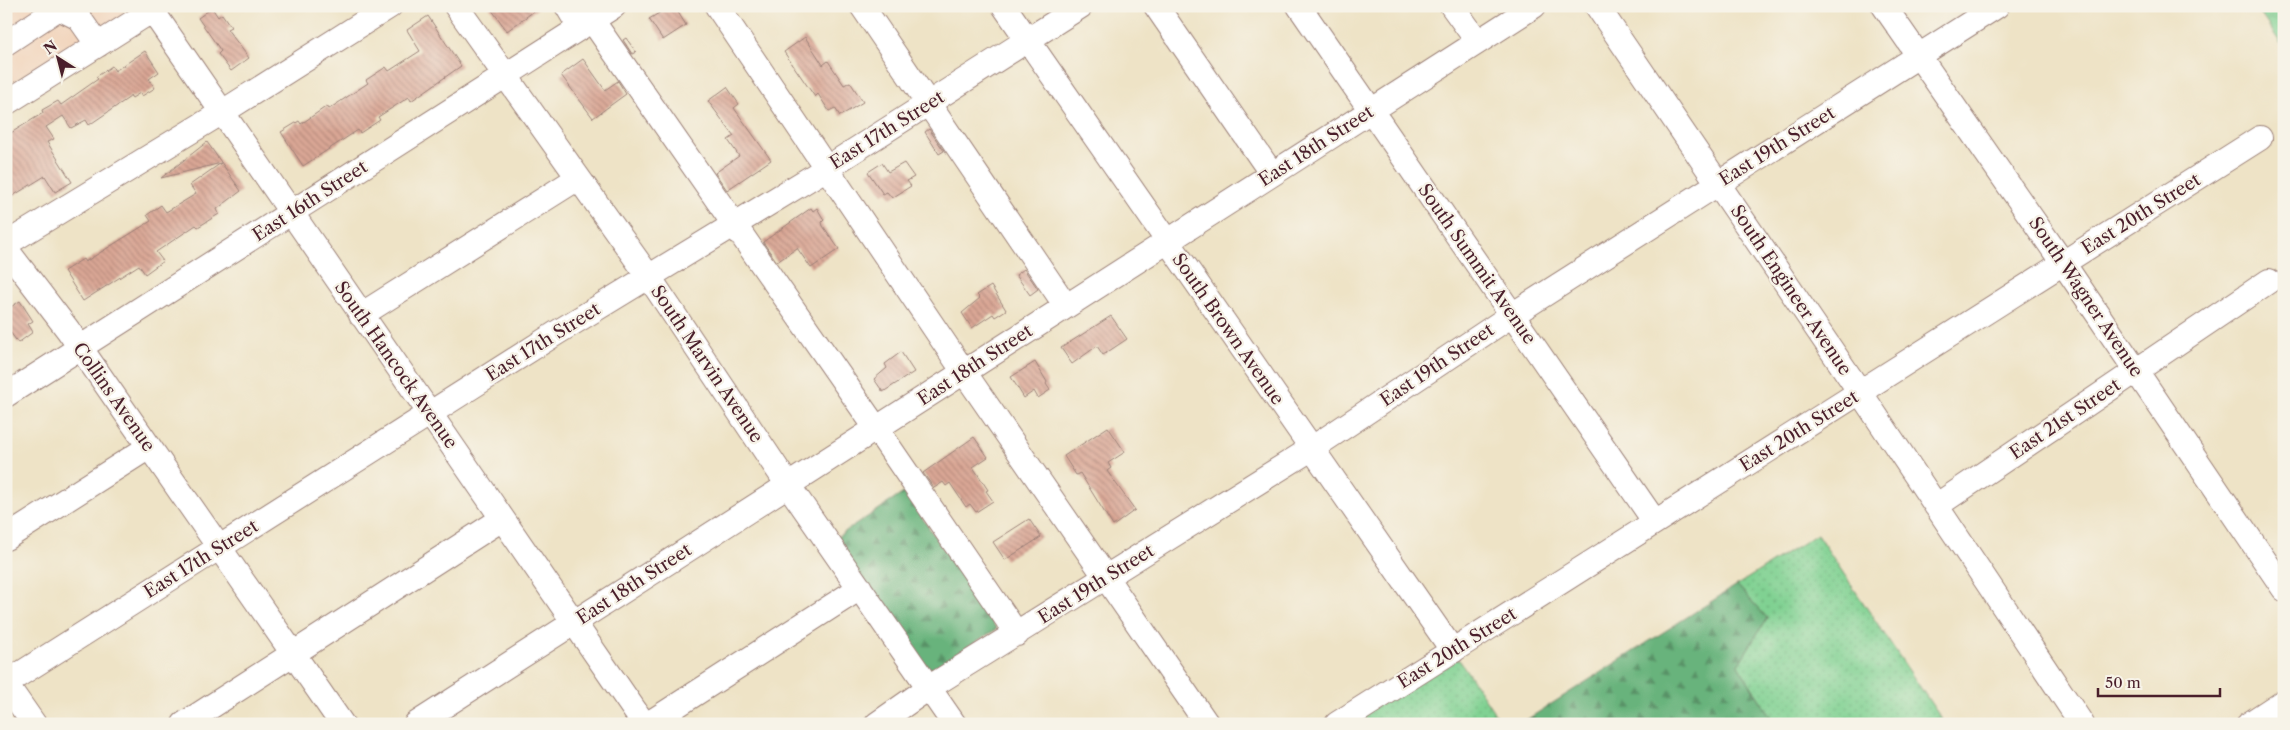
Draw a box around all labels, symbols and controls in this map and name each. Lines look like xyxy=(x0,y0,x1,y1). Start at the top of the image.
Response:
north arrow xyxy=(32,32,82,82)
text: N xyxy=(40,37,61,58)
street label: East 17th Street xyxy=(826,86,949,174)
street label: East 18th Street xyxy=(1254,100,1378,191)
street label: East 19th Street xyxy=(1715,101,1839,190)
street label: East 16th Street xyxy=(249,155,372,246)
street label: East 20th Street xyxy=(2078,168,2205,259)
street label: South Summit Avenue xyxy=(1413,180,1541,348)
street label: South Engineer Avenue xyxy=(1726,201,1856,379)
street label: South Wagner Avenue xyxy=(2024,213,2148,381)
street label: South Brown Avenue xyxy=(1167,249,1289,409)
street label: South Hancock Avenue xyxy=(330,277,462,453)
street label: South Marvin Avenue xyxy=(646,281,768,447)
street label: East 17th Street xyxy=(482,298,605,386)
street label: East 18th Street xyxy=(913,319,1037,410)
street label: East 19th Street xyxy=(1376,319,1499,411)
street label: Collins Avenue xyxy=(68,338,160,456)
street label: East 21st Street xyxy=(2006,374,2125,464)
street label: East 20th Street xyxy=(1736,385,1863,476)
street label: East 17th Street xyxy=(140,515,263,603)
street label: East 18th Street xyxy=(572,538,696,629)
street label: East 19th Street xyxy=(1034,539,1158,628)
street label: East 20th Street xyxy=(1394,602,1521,693)
scale bar xyxy=(2098,665,2220,697)
text: 50 m xyxy=(2105,673,2141,692)

